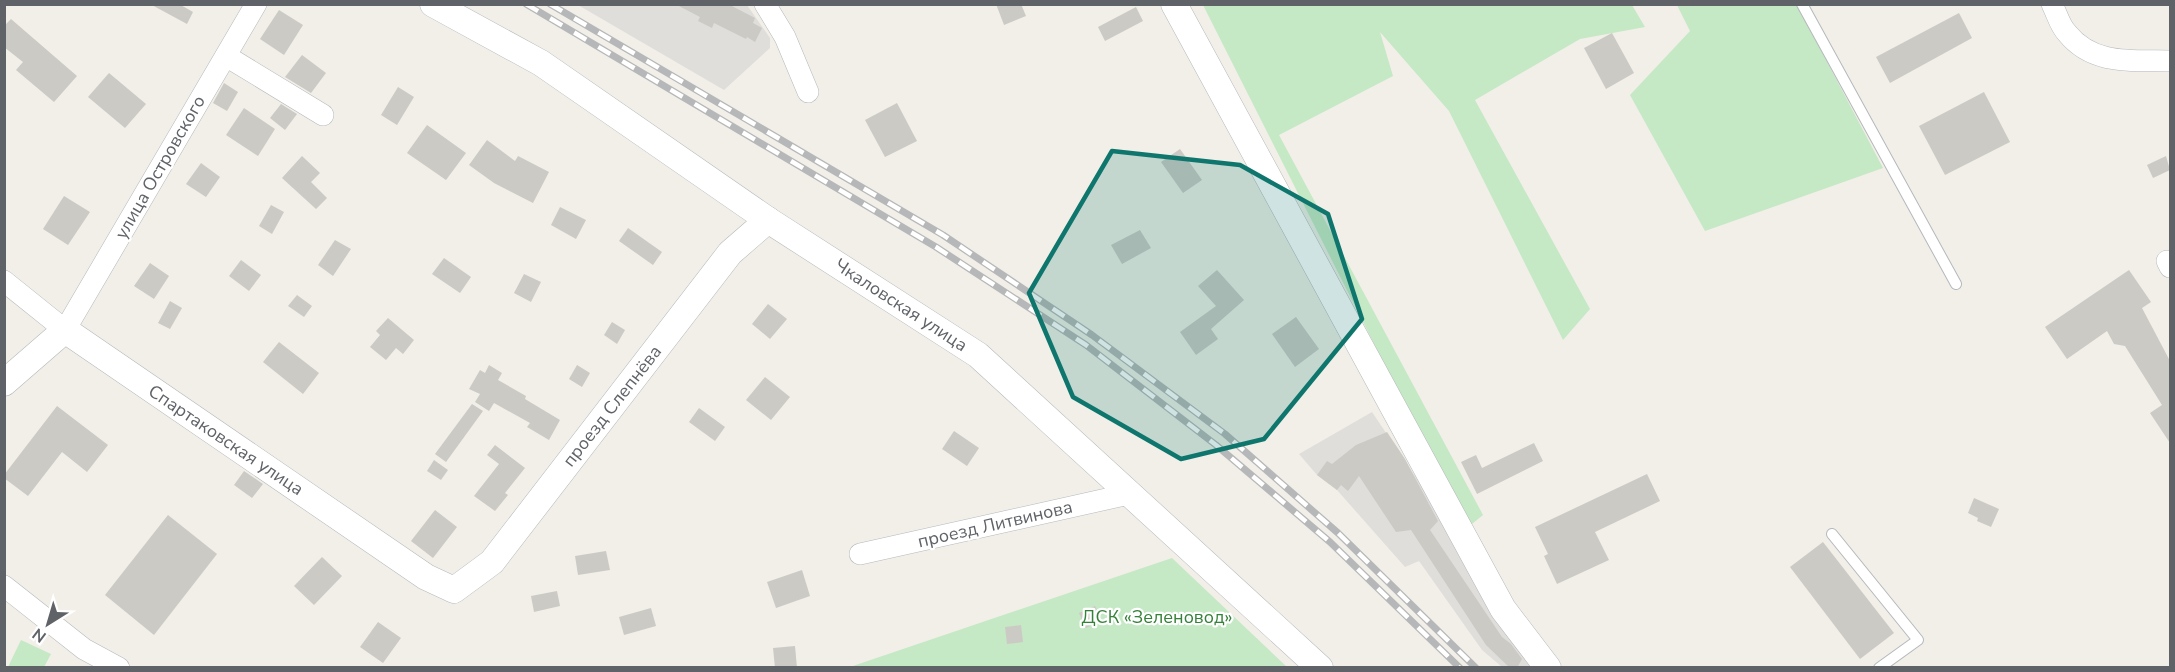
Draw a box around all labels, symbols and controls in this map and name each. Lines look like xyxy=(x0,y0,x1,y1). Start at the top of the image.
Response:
street label: улица Островского xyxy=(109,91,211,243)
street label: Чкаловская улица xyxy=(830,253,972,357)
street label: проезд Слепнёва xyxy=(557,340,667,472)
street label: Спартаковская улица xyxy=(144,379,308,501)
street label: проезд Литвинова xyxy=(915,495,1075,553)
north arrow xyxy=(18,594,78,654)
park label: ДСК «Зеленовод» xyxy=(1082,605,1232,629)
text: N xyxy=(28,623,51,648)

